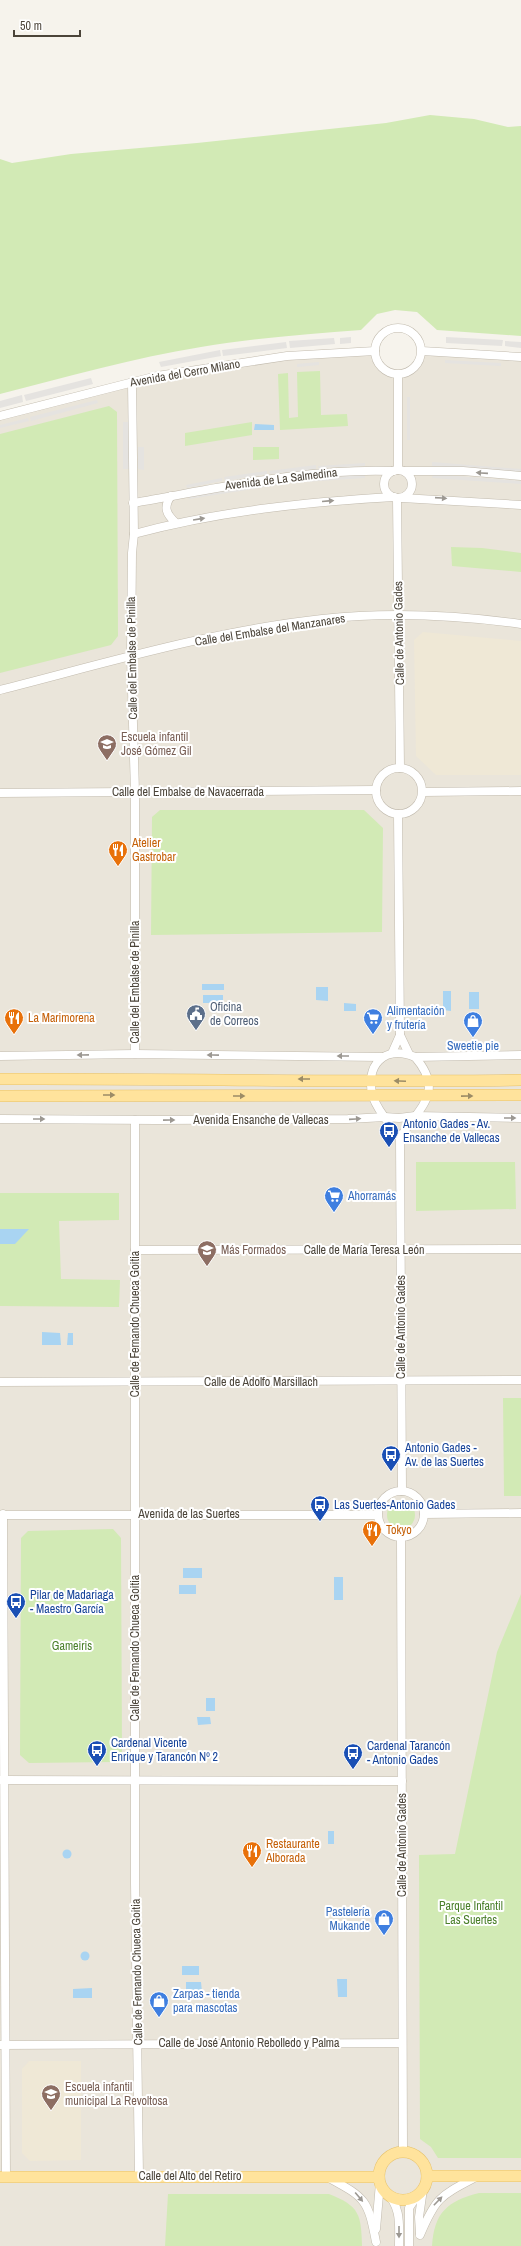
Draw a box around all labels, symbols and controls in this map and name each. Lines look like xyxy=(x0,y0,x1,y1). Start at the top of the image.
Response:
scale bar xyxy=(14,12,80,38)
text: 50 m xyxy=(20,18,42,34)
street label: Avenida del Cerro Milano xyxy=(128,355,241,391)
street label: Avenida de La Salmedina xyxy=(223,464,339,494)
one-way arrow xyxy=(476,469,488,476)
one-way arrow xyxy=(435,495,447,502)
one-way arrow xyxy=(322,498,334,504)
one-way arrow xyxy=(193,516,205,522)
street label: Calle de Antonio Gades xyxy=(390,581,408,685)
street label: Calle del Embalse de Pinilla xyxy=(123,596,141,720)
street label: Calle del Embalse del Manzanares xyxy=(194,610,346,650)
place label: Escuela infantil José Gómez Gil xyxy=(121,729,192,759)
school or university icon: Escuela infantil José Gómez Gil xyxy=(96,733,118,761)
street label: Calle del Embalse de Navacerrada xyxy=(112,784,265,800)
place label: Atelier Gastrobar xyxy=(131,835,176,865)
restaurant icon: Atelier Gastrobar xyxy=(107,839,129,867)
street label: Calle del Embalse de Pinilla xyxy=(127,920,143,1044)
place label: Oficina de Correos xyxy=(210,999,259,1029)
public building icon: Oficina de Correos xyxy=(185,1003,207,1031)
place label: Alimentación y frutería xyxy=(386,1003,444,1033)
restaurant icon: La Marimorena xyxy=(3,1007,25,1035)
supermarket icon: Alimentación y frutería xyxy=(362,1007,384,1035)
place label: La Marimorena xyxy=(28,1010,95,1026)
shop icon: Sweetie pie xyxy=(462,1010,484,1038)
place label: Sweetie pie xyxy=(447,1038,499,1054)
one-way arrow xyxy=(76,1052,89,1058)
one-way arrow xyxy=(206,1052,219,1058)
one-way arrow xyxy=(336,1053,349,1059)
one-way arrow xyxy=(297,1076,310,1082)
one-way arrow xyxy=(394,1077,406,1084)
one-way arrow xyxy=(103,1092,116,1098)
one-way arrow xyxy=(233,1093,246,1099)
one-way arrow xyxy=(461,1093,474,1099)
street label: Avenida Ensanche de Vallecas xyxy=(192,1112,329,1128)
one-way arrow xyxy=(349,1115,361,1122)
one-way arrow xyxy=(504,1115,517,1121)
one-way arrow xyxy=(33,1116,46,1122)
place label: Antonio Gades - Av. Ensanche de Vallecas xyxy=(402,1116,500,1146)
one-way arrow xyxy=(163,1117,176,1123)
bus stop icon: Antonio Gades - Av. Ensanche de Vallecas xyxy=(378,1120,400,1148)
supermarket icon: Ahorramás xyxy=(323,1185,345,1213)
place label: Ahorramás xyxy=(347,1188,396,1204)
school or university icon: Más Formados xyxy=(196,1239,218,1267)
place label: Más Formados xyxy=(221,1242,286,1258)
street label: Calle de María Teresa León xyxy=(304,1242,424,1258)
street label: Calle de Fernando Chueca Goitia xyxy=(127,1250,143,1397)
street label: Calle de Antonio Gades xyxy=(393,1275,409,1379)
street label: Calle de Adolfo Marsillach xyxy=(204,1374,318,1390)
place label: Antonio Gades - Av. de las Suertes xyxy=(404,1440,484,1470)
bus stop icon: Antonio Gades - Av. de las Suertes xyxy=(380,1444,402,1472)
bus stop icon: Las Suertes-Antonio Gades xyxy=(309,1494,331,1522)
place label: Las Suertes-Antonio Gades xyxy=(334,1497,456,1513)
street label: Avenida de las Suertes xyxy=(137,1506,240,1522)
restaurant icon: Tokyo xyxy=(361,1519,383,1547)
place label: Tokyo xyxy=(386,1522,412,1538)
street label: Calle de Fernando Chueca Goitia xyxy=(127,1574,143,1721)
place label: Pilar de Madariaga - Maestro García xyxy=(30,1587,114,1617)
bus stop icon: Pilar de Madariaga - Maestro García xyxy=(5,1591,27,1619)
park label: Gameiris xyxy=(52,1638,92,1654)
place label: Cardenal Vicente Enrique y Tarancón Nº 2 xyxy=(111,1735,218,1765)
place label: Cardenal Tarancón - Antonio Gades xyxy=(367,1738,450,1768)
bus stop icon: Cardenal Vicente Enrique y Tarancón Nº 2 xyxy=(86,1739,108,1767)
bus stop icon: Cardenal Tarancón - Antonio Gades xyxy=(342,1742,364,1770)
street label: Calle de Antonio Gades xyxy=(394,1793,410,1897)
place label: Restaurante Alborada xyxy=(265,1836,320,1866)
restaurant icon: Restaurante Alborada xyxy=(241,1840,263,1868)
street label: Calle de Fernando Chueca Goitia xyxy=(128,1898,146,2045)
park label: Parque Infantil Las Suertes xyxy=(439,1898,503,1928)
place label: Pastelería Mukande xyxy=(326,1904,371,1934)
shop icon: Pastelería Mukande xyxy=(373,1908,395,1936)
place label: Zarpas - tienda para mascotas xyxy=(173,1986,240,2016)
shop icon: Zarpas - tienda para mascotas xyxy=(148,1990,170,2018)
street label: Calle de José Antonio Rebolledo y Palma xyxy=(158,2035,340,2051)
place label: Escuela infantil municipal La Revoltosa xyxy=(65,2079,168,2109)
school or university icon: Escuela infantil municipal La Revoltosa xyxy=(40,2083,62,2111)
street label: Calle del Alto del Retiro xyxy=(139,2168,241,2184)
one-way arrow xyxy=(354,2192,363,2202)
one-way arrow xyxy=(433,2196,443,2206)
one-way arrow xyxy=(396,2226,402,2239)

